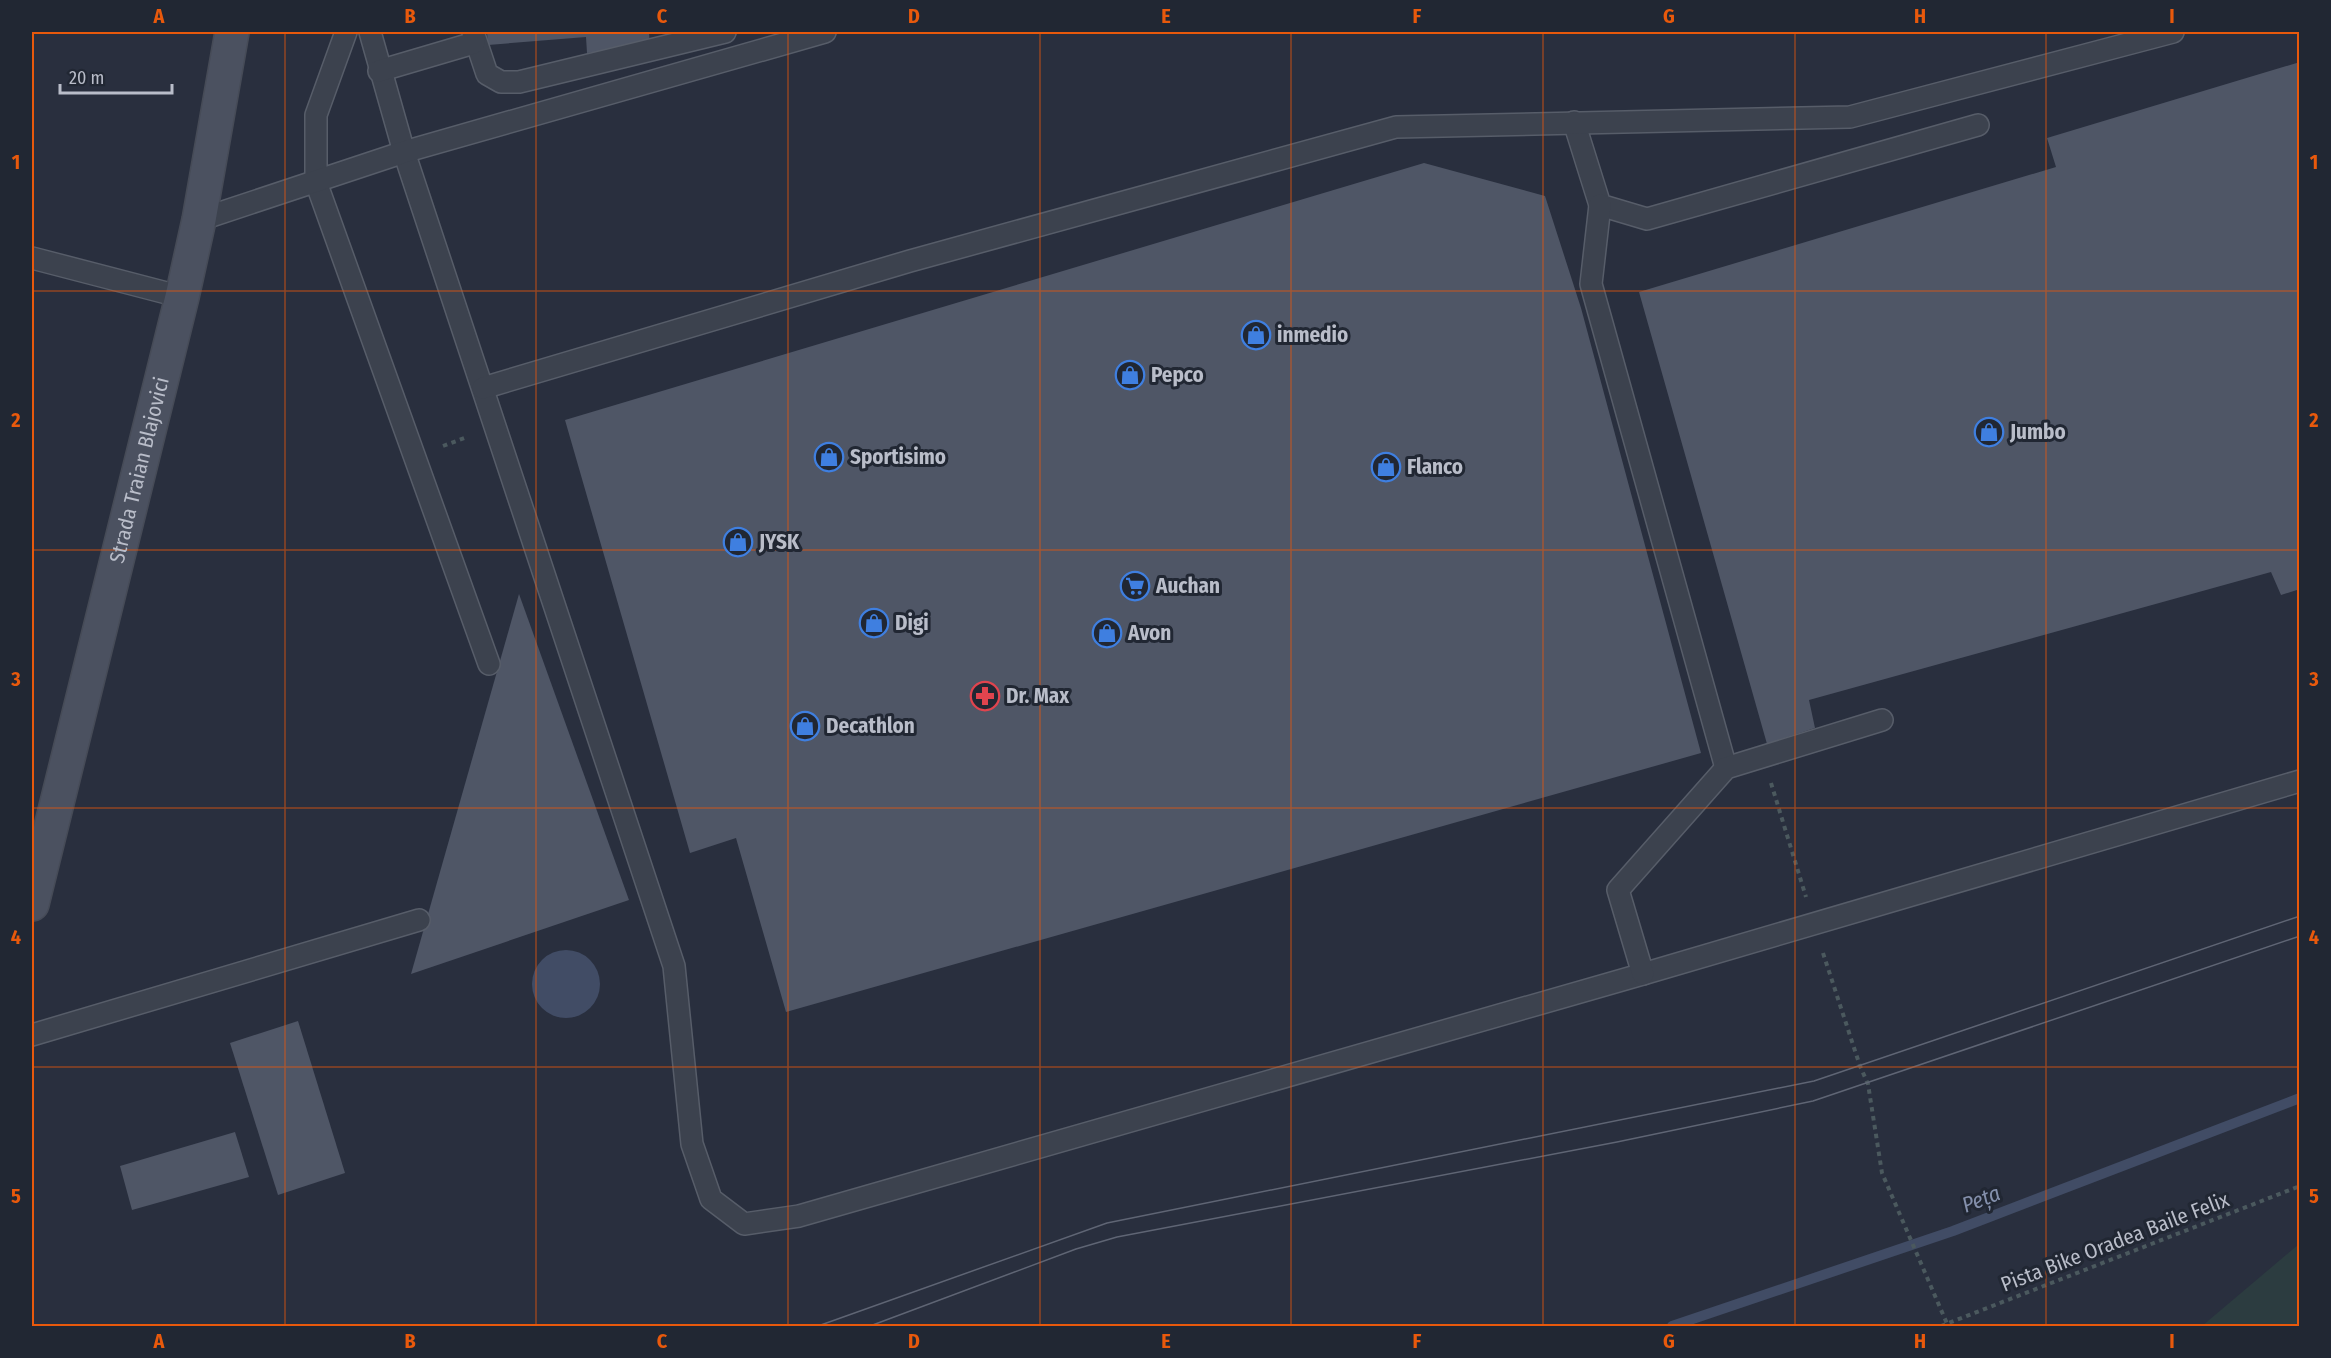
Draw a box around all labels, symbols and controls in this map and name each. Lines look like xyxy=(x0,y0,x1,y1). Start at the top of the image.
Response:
text: A xyxy=(153,4,166,28)
text: B xyxy=(404,4,416,28)
text: C xyxy=(657,4,668,28)
text: D xyxy=(908,4,920,28)
text: E xyxy=(1161,4,1171,28)
text: F xyxy=(1413,4,1422,28)
text: G xyxy=(1663,4,1675,28)
text: H xyxy=(1914,4,1926,28)
text: I xyxy=(2169,4,2175,28)
scale bar xyxy=(60,57,172,95)
text: 20 m xyxy=(69,67,104,89)
text: 1 xyxy=(12,150,20,174)
text: 1 xyxy=(2310,150,2318,174)
shop icon: inmedio xyxy=(1240,319,1272,351)
place label: inmedio xyxy=(1277,322,1348,348)
shop icon: Pepco xyxy=(1114,359,1146,391)
place label: Pepco xyxy=(1151,362,1204,388)
street label: Strada Traian Blajovici xyxy=(104,374,175,566)
text: 2 xyxy=(10,408,21,432)
text: 2 xyxy=(2308,408,2319,432)
shop icon: Jumbo xyxy=(1973,416,2005,448)
place label: Jumbo xyxy=(2009,419,2066,445)
shop icon: Sportisimo xyxy=(813,441,845,473)
place label: Sportisimo xyxy=(850,444,946,470)
shop icon: Flanco xyxy=(1370,451,1402,483)
place label: Flanco xyxy=(1407,454,1463,480)
shop icon: JYSK xyxy=(722,526,754,558)
place label: JYSK xyxy=(758,529,800,555)
supermarket icon: Auchan xyxy=(1119,570,1151,602)
place label: Auchan xyxy=(1155,573,1220,599)
shop icon: Digi xyxy=(858,607,890,639)
place label: Digi xyxy=(895,610,929,636)
shop icon: Avon xyxy=(1091,617,1123,649)
place label: Avon xyxy=(1127,620,1171,646)
text: 3 xyxy=(10,667,21,691)
text: 3 xyxy=(2308,667,2319,691)
pharmacy icon: Dr. Max xyxy=(969,680,1001,712)
place label: Dr. Max xyxy=(1006,683,1070,709)
shop icon: Decathlon xyxy=(789,710,821,742)
place label: Decathlon xyxy=(826,713,915,739)
text: 4 xyxy=(11,925,21,949)
text: 4 xyxy=(2309,925,2319,949)
water label: Peța xyxy=(1958,1179,2005,1220)
text: 5 xyxy=(11,1184,21,1208)
text: 5 xyxy=(2309,1184,2319,1208)
street label: Pista Bike Oradea Baile Felix xyxy=(1997,1186,2234,1298)
text: A xyxy=(153,1329,166,1353)
text: B xyxy=(404,1329,416,1353)
text: C xyxy=(657,1329,668,1353)
text: D xyxy=(908,1329,920,1353)
text: E xyxy=(1161,1329,1171,1353)
text: F xyxy=(1413,1329,1422,1353)
text: G xyxy=(1663,1329,1675,1353)
text: H xyxy=(1914,1329,1926,1353)
text: I xyxy=(2169,1329,2175,1353)

